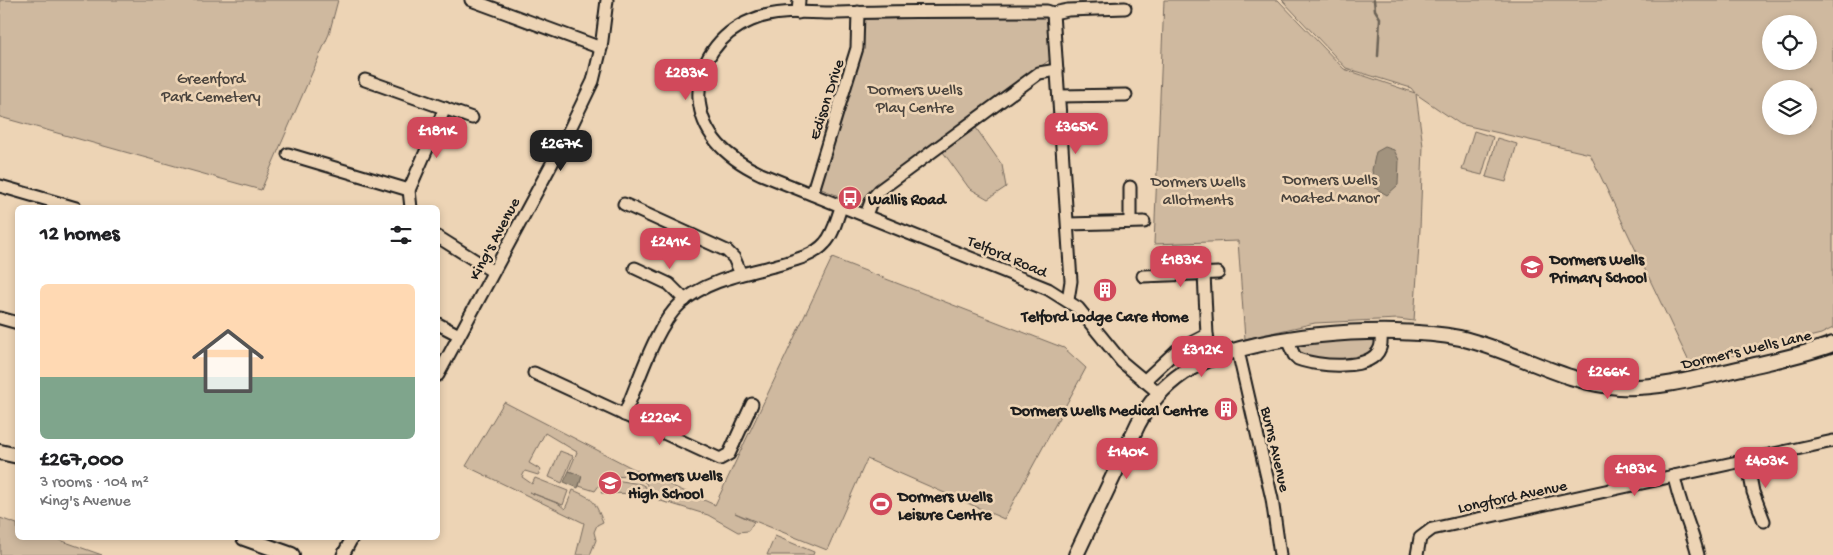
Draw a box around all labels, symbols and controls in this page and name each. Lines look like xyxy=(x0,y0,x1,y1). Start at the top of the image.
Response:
map controls xyxy=(1762,15,1817,135)
button: locate xyxy=(1762,15,1817,70)
street label: Edison Drive xyxy=(806,57,850,143)
pin: £283K xyxy=(651,58,721,101)
text: £283K xyxy=(666,65,706,84)
park label: Greenford Park Cemetery xyxy=(160,71,261,108)
button: layers xyxy=(1762,80,1817,135)
park label: Dormers Wells Play Centre xyxy=(867,82,963,119)
pin: £365K xyxy=(1041,112,1111,155)
pin: £181K xyxy=(402,116,472,159)
text: £365K xyxy=(1056,119,1096,138)
text: £181K xyxy=(418,123,456,142)
pin: £267K xyxy=(526,130,596,172)
text: £267K xyxy=(541,136,581,155)
park label: Dormers Wells Moated Manor xyxy=(1281,172,1380,209)
park label: Dormers Wells allotments xyxy=(1150,174,1246,211)
bus stop icon: Wallis Road xyxy=(837,185,863,211)
place label: Wallis Road xyxy=(867,192,947,211)
street label: King's Avenue xyxy=(466,194,526,284)
icon: filters xyxy=(387,221,415,249)
text: 12 homes xyxy=(40,223,119,248)
pin: £241K xyxy=(635,228,705,270)
street label: Telford Road xyxy=(963,232,1051,284)
text: £241K xyxy=(651,234,689,253)
pin: £183K xyxy=(1146,246,1216,288)
text: £183K xyxy=(1161,252,1201,271)
place label: Dormers Wells Primary School xyxy=(1548,252,1648,289)
school or university icon: Dormers Wells Primary School xyxy=(1519,254,1545,280)
building icon: Telford Lodge Care Home xyxy=(1092,277,1118,303)
place label: Telford Lodge Care Home xyxy=(1020,308,1189,328)
icon: home xyxy=(183,316,273,406)
street label: Dormer's Wells Lane xyxy=(1679,327,1814,376)
pin: £312K xyxy=(1167,336,1237,378)
text: £312K xyxy=(1183,342,1221,361)
pin: £266K xyxy=(1573,358,1643,400)
text: £266K xyxy=(1588,364,1628,383)
building icon: Dormers Wells Medical Centre xyxy=(1213,396,1239,422)
place label: Dormers Wells Medical Centre xyxy=(1009,403,1209,422)
pin: £226K xyxy=(625,404,695,446)
street label: Burns Avenue xyxy=(1254,404,1293,495)
text: £226K xyxy=(640,410,680,429)
pin: £140K xyxy=(1092,438,1162,480)
text: £140K xyxy=(1107,444,1147,463)
pin: £403K xyxy=(1731,446,1801,489)
text: £267,000 xyxy=(40,449,124,474)
text: £403K xyxy=(1746,453,1786,472)
pin: £183K xyxy=(1600,454,1670,497)
text: £183K xyxy=(1615,461,1655,480)
place label: Dormers Wells High School xyxy=(626,468,723,505)
school or university icon: Dormers Wells High School xyxy=(597,470,623,496)
text: 3 rooms · 104 m² xyxy=(40,474,149,493)
street label: Longford Avenue xyxy=(1456,477,1570,519)
place label: Dormers Wells Leisure Centre xyxy=(896,489,993,526)
sports icon: Dormers Wells Leisure Centre xyxy=(868,491,894,517)
text: King's Avenue xyxy=(40,493,131,512)

